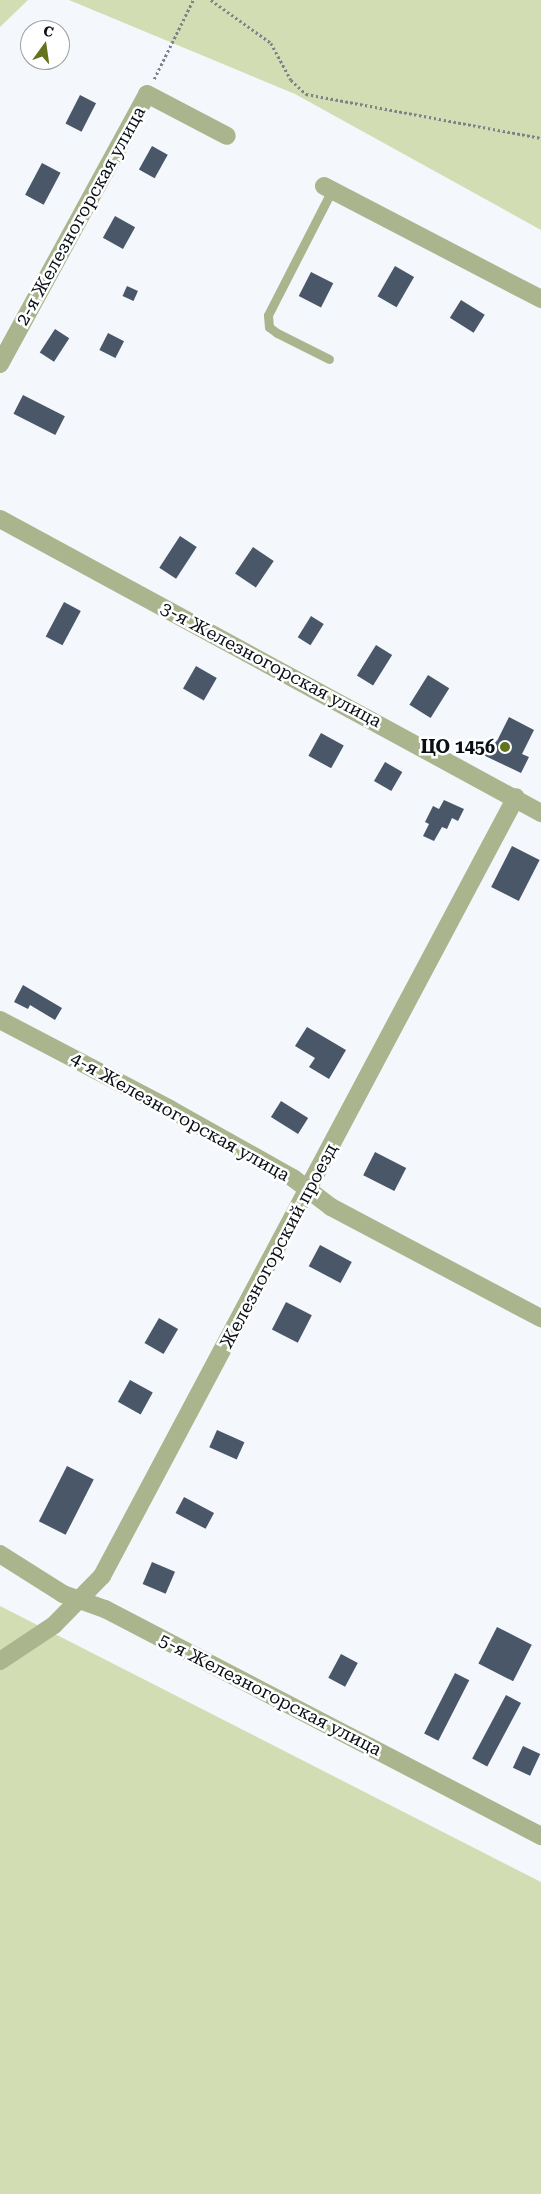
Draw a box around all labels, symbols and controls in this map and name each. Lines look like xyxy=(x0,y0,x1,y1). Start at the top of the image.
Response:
north arrow xyxy=(20,20,70,70)
text: С xyxy=(42,22,55,40)
street label: 2-я Железногорская улица xyxy=(12,103,150,329)
street label: 3-я Железногорская улица xyxy=(157,598,385,732)
place label: ЦО 1456 xyxy=(421,736,495,758)
marker: ЦО 1456 xyxy=(499,741,511,753)
street label: 4-я Железногорская улица xyxy=(67,1048,293,1186)
street label: Железногорский проезд xyxy=(216,1140,342,1352)
street label: 5-я Железногорская улица xyxy=(155,1629,385,1761)

